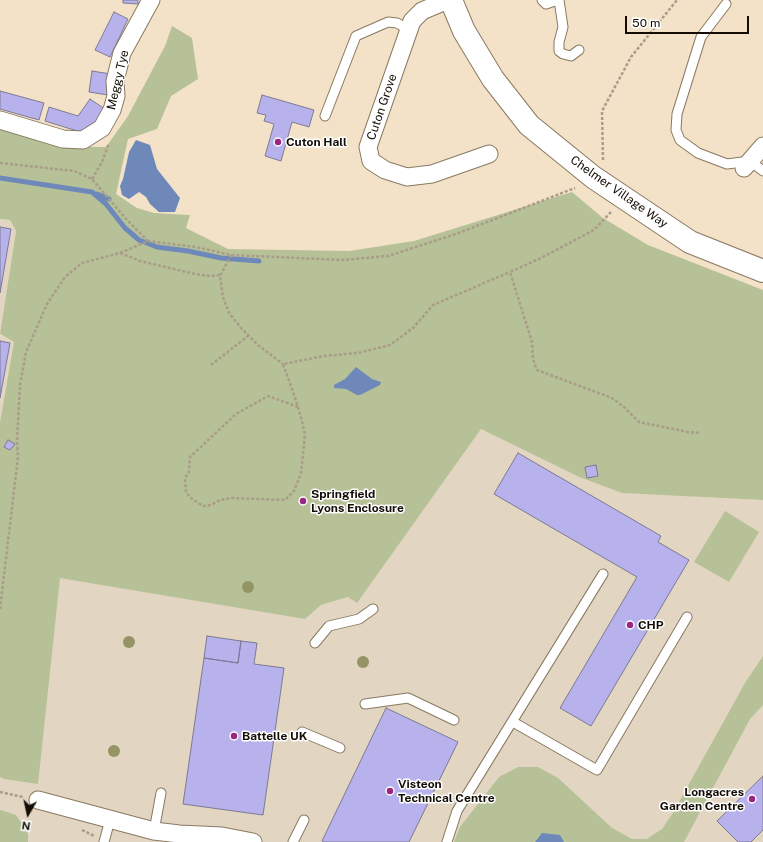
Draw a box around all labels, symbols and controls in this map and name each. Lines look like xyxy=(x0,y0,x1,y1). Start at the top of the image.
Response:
scale bar xyxy=(627,8,751,34)
text: 50 m xyxy=(632,16,660,30)
street label: Meggy Tye xyxy=(104,49,132,111)
street label: Cuton Grove xyxy=(364,72,400,142)
place label: Cuton Hall xyxy=(286,135,347,149)
marker: Cuton Hall xyxy=(273,137,283,147)
street label: Chelmer Village Way xyxy=(567,153,671,231)
place label: Springfield Lyons Enclosure xyxy=(311,487,404,515)
marker: Springfield Lyons Enclosure xyxy=(298,496,308,506)
place label: CHP xyxy=(638,618,664,632)
marker: CHP xyxy=(625,620,635,630)
place label: Battelle UK xyxy=(242,729,307,743)
marker: Battelle UK xyxy=(229,731,239,741)
place label: Visteon Technical Centre xyxy=(398,777,495,805)
place label: Longacres Garden Centre xyxy=(660,785,744,813)
marker: Visteon Technical Centre xyxy=(385,786,395,796)
north arrow xyxy=(8,794,48,834)
marker: Longacres Garden Centre xyxy=(747,794,757,804)
text: N xyxy=(21,819,31,832)

